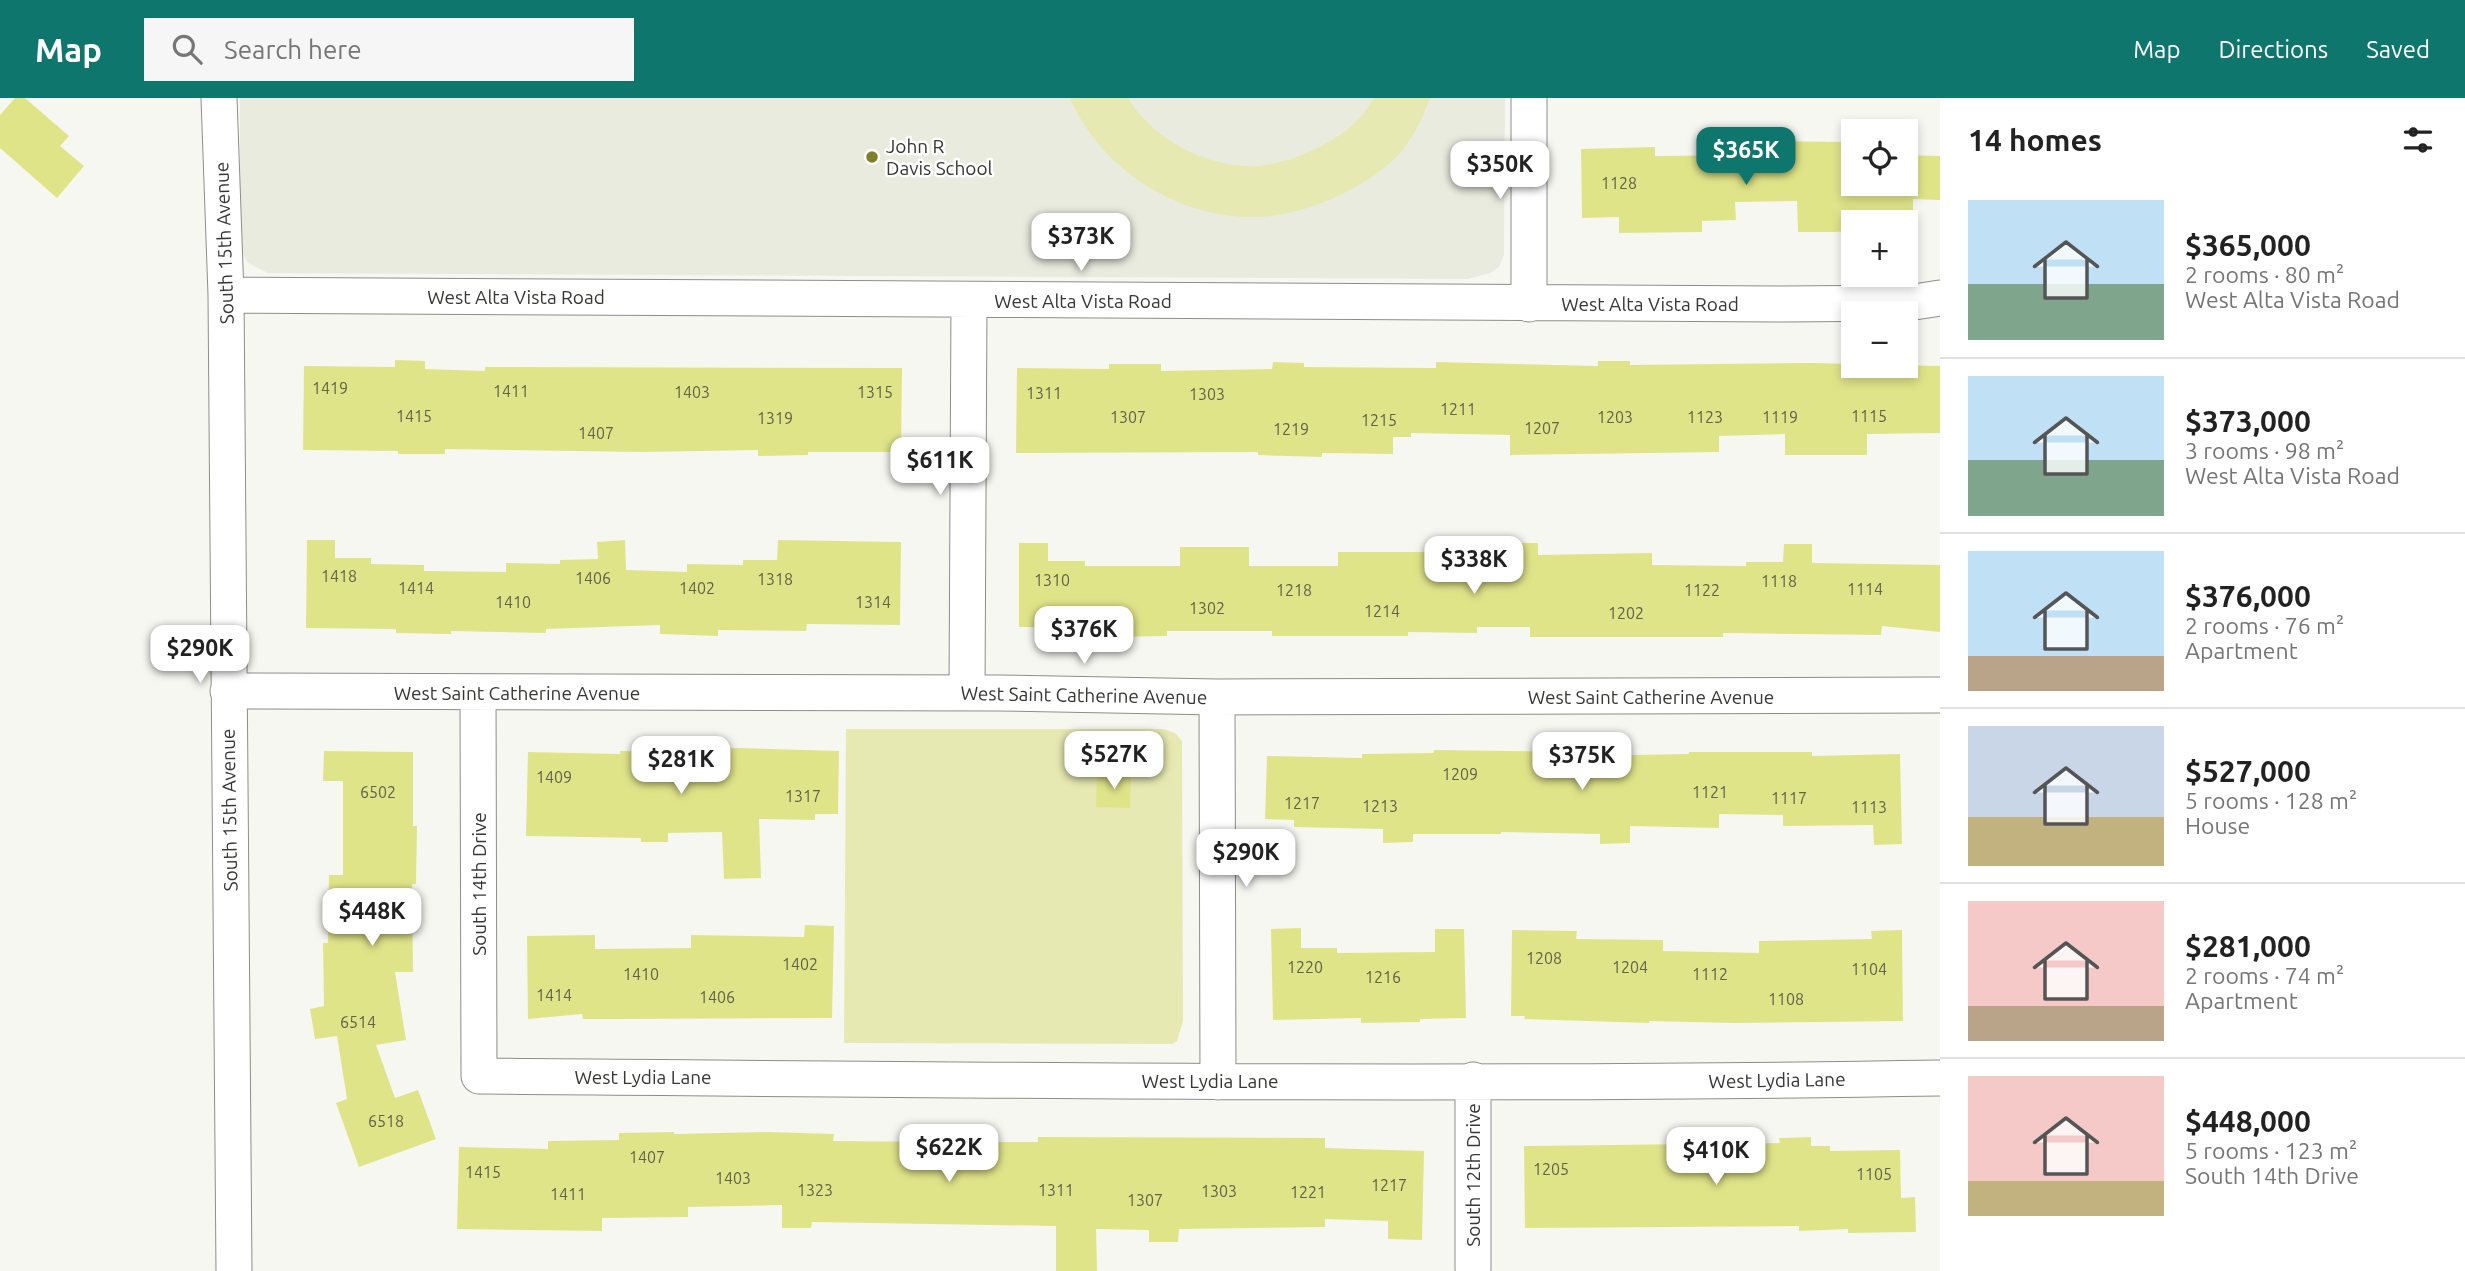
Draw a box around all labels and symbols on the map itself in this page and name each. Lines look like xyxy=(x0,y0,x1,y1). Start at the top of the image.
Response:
pin: $365K xyxy=(1697,127,1795,187)
place label: John R Davis School xyxy=(886,135,993,179)
pin: $350K xyxy=(1451,141,1549,201)
marker: John R Davis School xyxy=(864,149,880,165)
street label: South 15th Avenue xyxy=(210,161,238,325)
house number: 1128 xyxy=(1601,174,1637,192)
pin: $373K xyxy=(1032,214,1130,273)
street label: West Alta Vista Road xyxy=(427,286,605,308)
street label: West Alta Vista Road xyxy=(994,290,1172,312)
street label: West Alta Vista Road xyxy=(1561,293,1739,315)
house number: 1419 xyxy=(312,379,348,397)
house number: 1411 xyxy=(493,382,529,400)
house number: 1403 xyxy=(674,383,710,401)
house number: 1315 xyxy=(857,383,893,401)
house number: 1311 xyxy=(1026,384,1062,402)
house number: 1303 xyxy=(1189,385,1225,403)
house number: 1211 xyxy=(1440,400,1476,418)
house number: 1415 xyxy=(396,407,432,425)
house number: 1115 xyxy=(1851,407,1887,425)
house number: 1307 xyxy=(1110,408,1146,426)
house number: 1203 xyxy=(1597,408,1633,426)
house number: 1123 xyxy=(1687,408,1723,426)
house number: 1119 xyxy=(1762,408,1798,426)
house number: 1319 xyxy=(757,409,793,427)
house number: 1215 xyxy=(1361,411,1397,429)
house number: 1207 xyxy=(1524,419,1560,437)
house number: 1219 xyxy=(1273,420,1309,438)
house number: 1407 xyxy=(578,424,614,442)
pin: $611K xyxy=(891,438,989,497)
pin: $338K xyxy=(1425,536,1523,596)
house number: 1418 xyxy=(321,567,357,585)
house number: 1406 xyxy=(575,569,611,587)
house number: 1318 xyxy=(757,570,793,588)
house number: 1310 xyxy=(1034,571,1070,589)
house number: 1118 xyxy=(1761,572,1797,590)
house number: 1414 xyxy=(398,579,434,597)
house number: 1402 xyxy=(679,579,715,597)
house number: 1114 xyxy=(1847,580,1883,598)
house number: 1218 xyxy=(1276,581,1312,599)
house number: 1122 xyxy=(1684,581,1720,599)
house number: 1410 xyxy=(495,593,531,611)
house number: 1314 xyxy=(855,593,891,611)
house number: 1302 xyxy=(1189,599,1225,617)
house number: 1214 xyxy=(1364,602,1400,620)
house number: 1202 xyxy=(1608,604,1644,622)
pin: $376K xyxy=(1035,606,1133,666)
pin: $290K xyxy=(151,626,249,685)
street label: West Saint Catherine Avenue xyxy=(394,682,640,704)
street label: West Saint Catherine Avenue xyxy=(961,682,1207,708)
street label: West Saint Catherine Avenue xyxy=(1528,686,1774,708)
street label: South 15th Avenue xyxy=(217,728,241,892)
pin: $527K xyxy=(1065,732,1163,791)
pin: $375K xyxy=(1533,732,1631,792)
pin: $281K xyxy=(632,736,730,796)
house number: 1209 xyxy=(1442,765,1478,783)
house number: 1409 xyxy=(536,768,572,786)
house number: 6502 xyxy=(360,783,396,801)
house number: 1121 xyxy=(1692,783,1728,801)
house number: 1317 xyxy=(785,787,821,805)
house number: 1117 xyxy=(1771,789,1807,807)
house number: 1217 xyxy=(1284,794,1320,812)
house number: 1213 xyxy=(1362,797,1398,815)
house number: 1113 xyxy=(1851,798,1887,816)
street label: South 14th Drive xyxy=(468,812,490,956)
pin: $290K xyxy=(1197,830,1295,889)
pin: $448K xyxy=(323,888,421,948)
house number: 1208 xyxy=(1526,949,1562,967)
house number: 1402 xyxy=(782,955,818,973)
house number: 1220 xyxy=(1287,958,1323,976)
house number: 1204 xyxy=(1612,958,1648,976)
house number: 1104 xyxy=(1851,960,1887,978)
house number: 1410 xyxy=(623,965,659,983)
house number: 1112 xyxy=(1692,965,1728,983)
house number: 1216 xyxy=(1365,968,1401,986)
house number: 1414 xyxy=(536,986,572,1004)
house number: 1406 xyxy=(699,988,735,1006)
house number: 1108 xyxy=(1768,990,1804,1008)
house number: 6514 xyxy=(340,1013,376,1031)
street label: West Lydia Lane xyxy=(574,1066,712,1088)
street label: West Lydia Lane xyxy=(1708,1068,1846,1092)
street label: West Lydia Lane xyxy=(1141,1070,1279,1092)
street label: South 12th Drive xyxy=(1462,1103,1484,1247)
house number: 6518 xyxy=(368,1112,404,1130)
pin: $622K xyxy=(900,1124,998,1184)
pin: $410K xyxy=(1667,1128,1765,1187)
house number: 1407 xyxy=(629,1148,665,1166)
house number: 1205 xyxy=(1533,1160,1569,1178)
house number: 1415 xyxy=(465,1163,501,1181)
house number: 1105 xyxy=(1856,1165,1892,1183)
house number: 1403 xyxy=(715,1169,751,1187)
house number: 1217 xyxy=(1371,1176,1407,1194)
house number: 1323 xyxy=(797,1181,833,1199)
house number: 1311 xyxy=(1038,1181,1074,1199)
house number: 1303 xyxy=(1201,1182,1237,1200)
house number: 1221 xyxy=(1290,1183,1326,1201)
house number: 1411 xyxy=(550,1185,586,1203)
house number: 1307 xyxy=(1127,1191,1163,1209)

